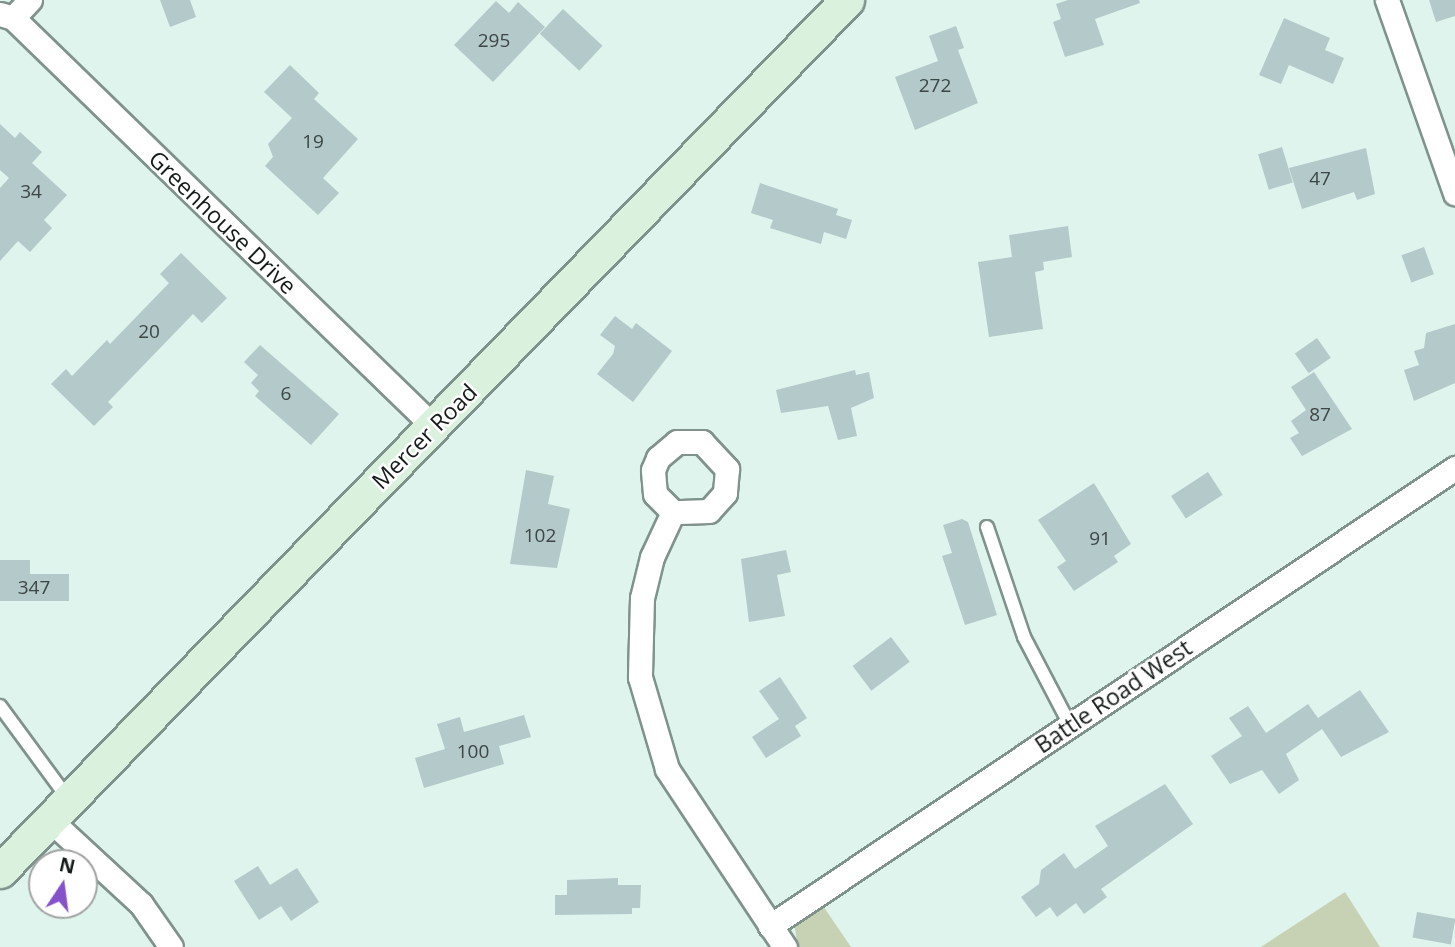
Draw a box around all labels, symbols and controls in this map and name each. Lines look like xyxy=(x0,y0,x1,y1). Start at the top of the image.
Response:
house number: 295 xyxy=(478,30,510,52)
house number: 272 xyxy=(919,75,951,97)
house number: 19 xyxy=(302,131,324,153)
street label: Greenhouse Drive xyxy=(144,145,302,299)
house number: 47 xyxy=(1309,168,1331,190)
house number: 34 xyxy=(20,181,42,203)
house number: 20 xyxy=(138,321,160,343)
street label: Mercer Road xyxy=(366,378,482,494)
house number: 6 xyxy=(281,383,291,405)
house number: 87 xyxy=(1309,404,1331,426)
house number: 102 xyxy=(524,525,556,547)
house number: 91 xyxy=(1089,528,1111,550)
house number: 347 xyxy=(18,577,50,599)
street label: Battle Road West xyxy=(1029,633,1197,759)
house number: 100 xyxy=(457,741,489,763)
north arrow xyxy=(28,849,98,919)
text: N xyxy=(57,851,78,880)

